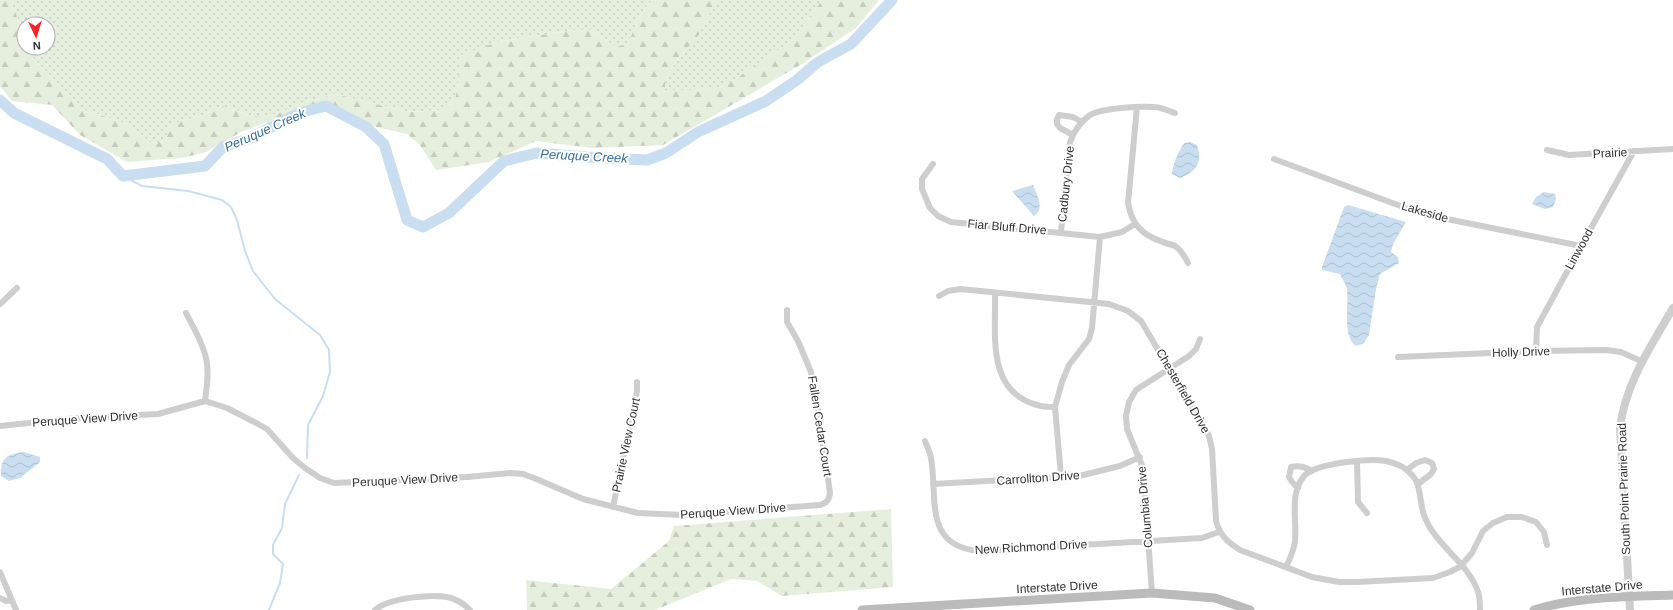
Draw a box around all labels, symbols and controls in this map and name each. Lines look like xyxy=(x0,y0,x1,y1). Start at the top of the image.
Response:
north arrow xyxy=(16,16,56,56)
text: N xyxy=(32,40,41,52)
water label: Peruque Creek xyxy=(222,105,309,155)
street label: Cadbury Drive xyxy=(1055,145,1077,223)
street label: Prairie xyxy=(1592,145,1628,161)
water label: Peruque Creek xyxy=(540,146,630,166)
street label: Lakeside xyxy=(1400,199,1450,225)
street label: Fiar Bluff Drive xyxy=(967,217,1047,237)
street label: Linwood xyxy=(1562,226,1596,272)
street label: Holly Drive xyxy=(1492,344,1551,360)
street label: Chesterfield Drive xyxy=(1153,346,1213,436)
street label: Fallen Cedar Court xyxy=(805,375,835,478)
street label: Prairie View Court xyxy=(609,396,643,494)
street label: Peruque View Drive xyxy=(32,408,139,430)
street label: South Point Prairie Road xyxy=(1615,423,1633,555)
street label: Columbia Drive xyxy=(1134,465,1156,548)
street label: Carrollton Drive xyxy=(996,468,1080,488)
street label: Peruque View Drive xyxy=(352,470,459,490)
street label: Peruque View Drive xyxy=(680,500,787,522)
street label: New Richmond Drive xyxy=(974,537,1088,557)
street label: Interstate Drive xyxy=(1561,577,1643,599)
street label: Interstate Drive xyxy=(1016,578,1098,596)

